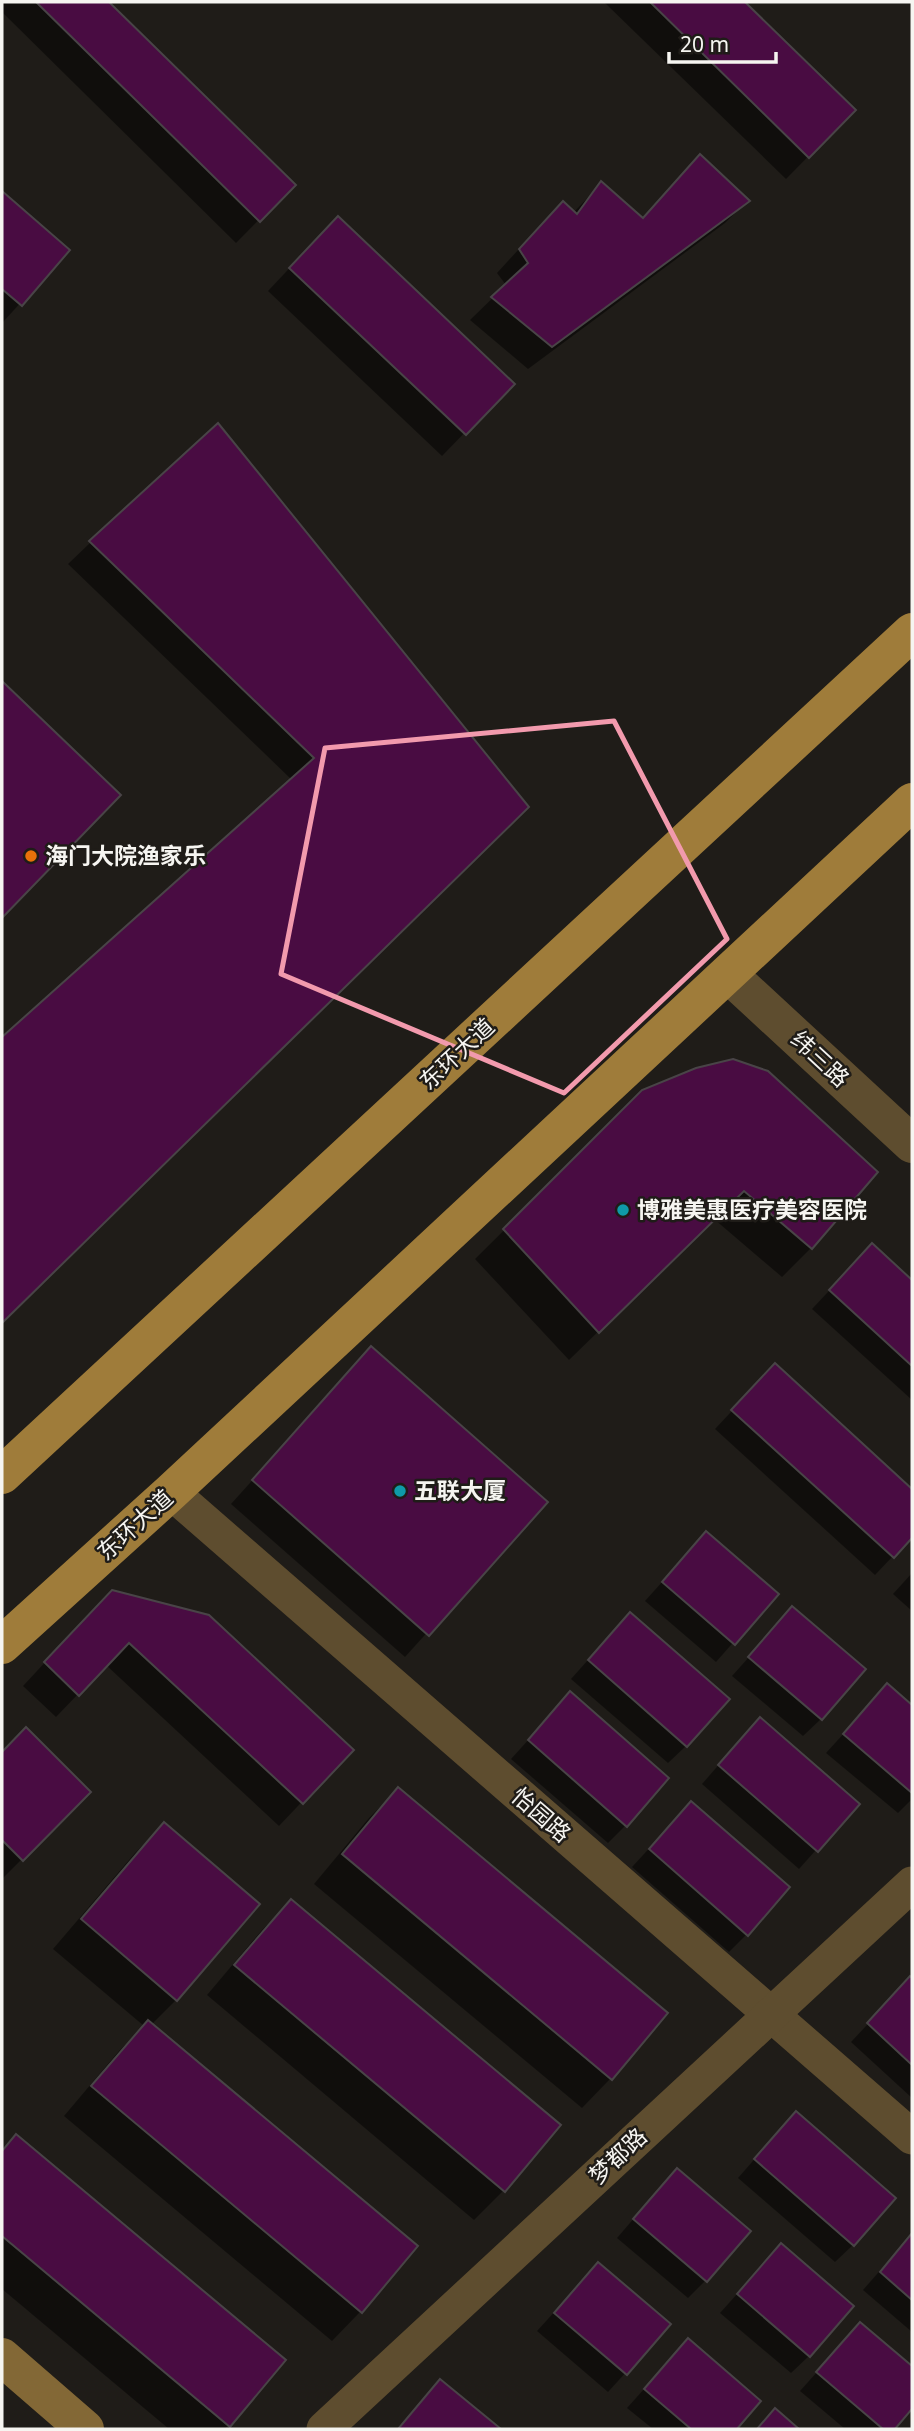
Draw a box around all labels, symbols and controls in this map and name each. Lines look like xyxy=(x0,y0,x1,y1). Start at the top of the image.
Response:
scale bar xyxy=(669,21,776,65)
text: 20 m xyxy=(680,30,729,58)
place label: 海门大院渔家乐 xyxy=(45,839,206,871)
marker: 海门大院渔家乐 xyxy=(23,848,39,864)
street label: 东环大道 xyxy=(412,1010,501,1096)
street label: 纬三路 xyxy=(785,1023,857,1093)
place label: 博雅美惠医疗美容医院 xyxy=(637,1193,867,1225)
marker: 博雅美惠医疗美容医院 xyxy=(615,1202,631,1218)
place label: 五联大厦 xyxy=(414,1474,506,1506)
street label: 东环大道 xyxy=(89,1482,179,1567)
marker: 五联大厦 xyxy=(392,1483,408,1499)
street label: 怡园路 xyxy=(505,1780,578,1849)
street label: 梦都路 xyxy=(581,2120,653,2190)

